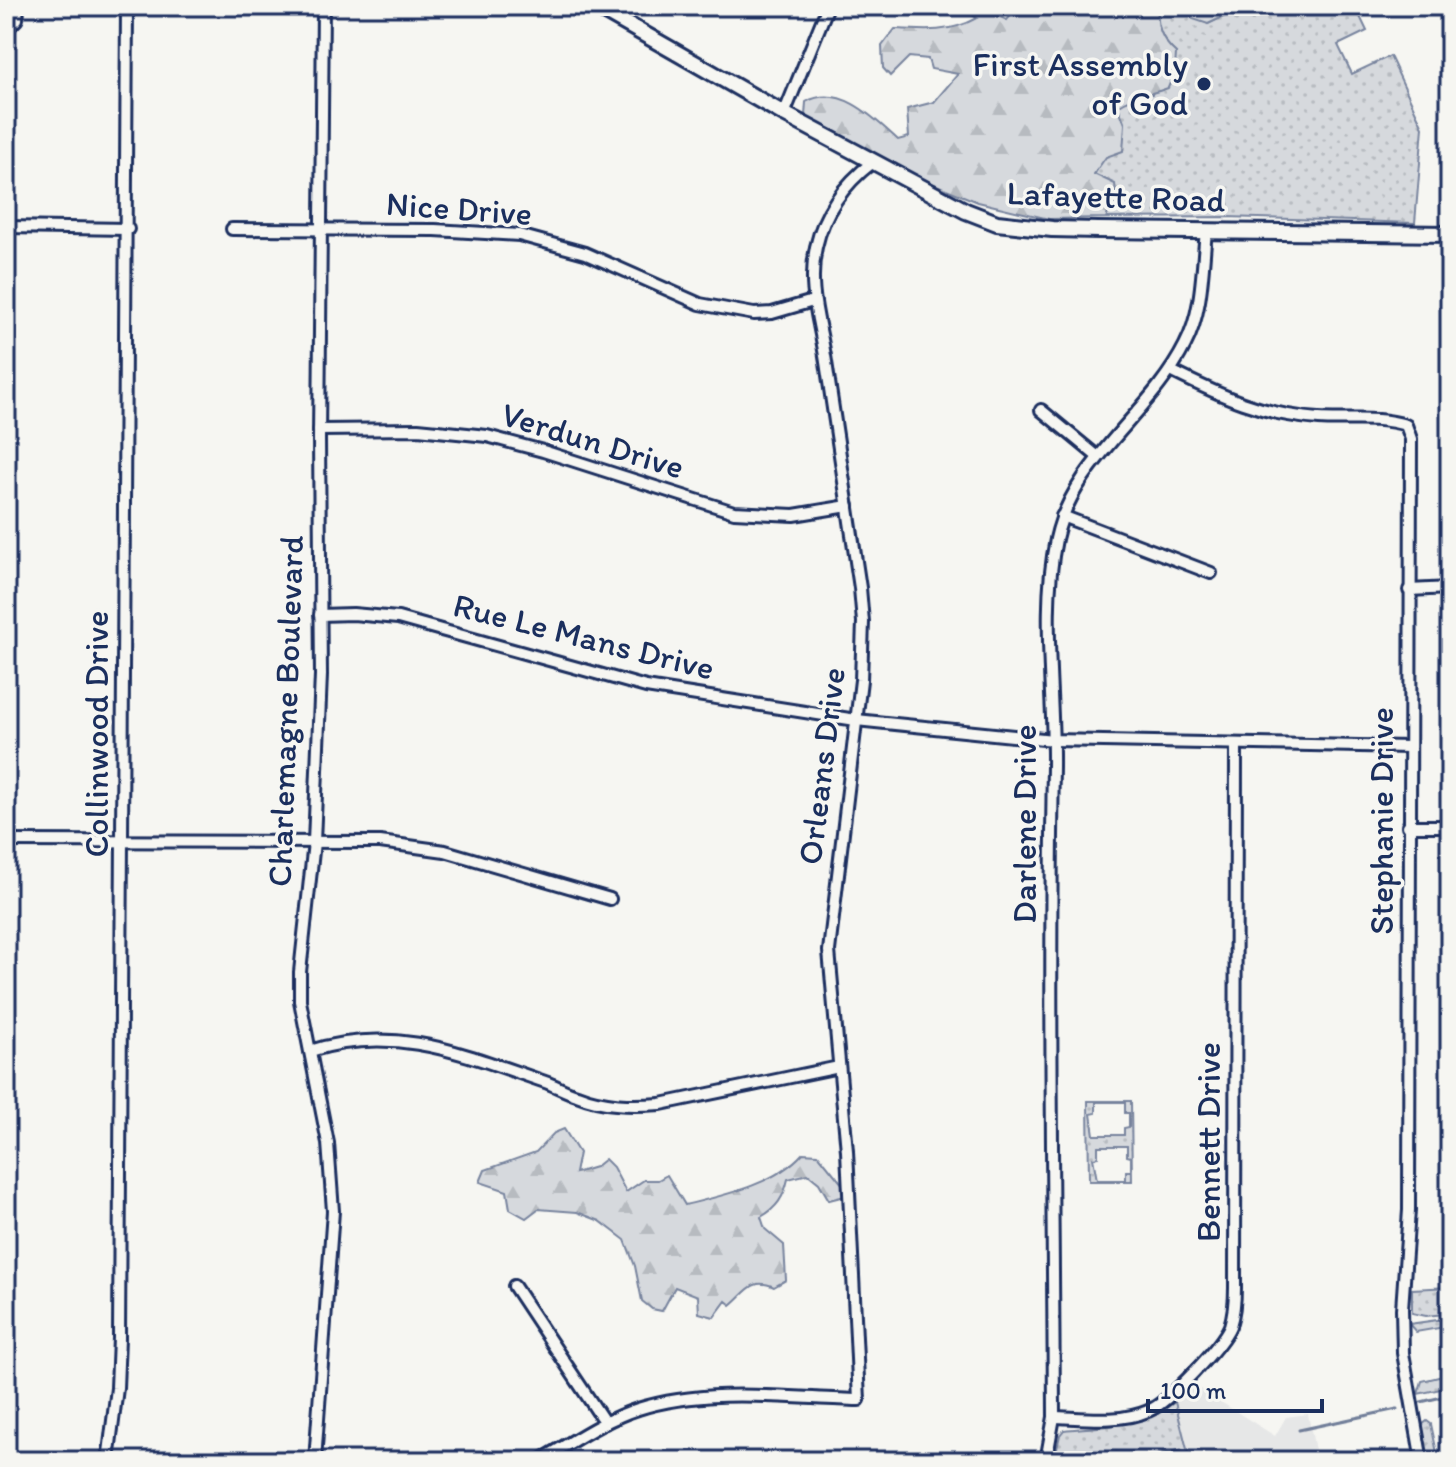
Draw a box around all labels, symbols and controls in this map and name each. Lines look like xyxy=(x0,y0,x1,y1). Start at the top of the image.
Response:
place label: First Assembly of God xyxy=(973,44,1188,124)
marker: First Assembly of God xyxy=(1195,75,1213,93)
street label: Lafayette Road xyxy=(1006,172,1226,221)
street label: Nice Drive xyxy=(385,183,533,234)
street label: Verdun Drive xyxy=(497,393,689,488)
street label: Charlemagne Boulevard xyxy=(259,534,312,888)
street label: Rue Le Mans Drive xyxy=(449,584,719,689)
street label: Collinwood Drive xyxy=(76,610,117,858)
street label: Orleans Drive xyxy=(789,665,854,867)
street label: Stephanie Drive xyxy=(1361,707,1402,935)
street label: Darlene Drive xyxy=(1004,724,1045,924)
street label: Bennett Drive xyxy=(1188,1042,1229,1242)
scale bar xyxy=(1148,1363,1322,1413)
text: 100 m xyxy=(1160,1376,1226,1405)

